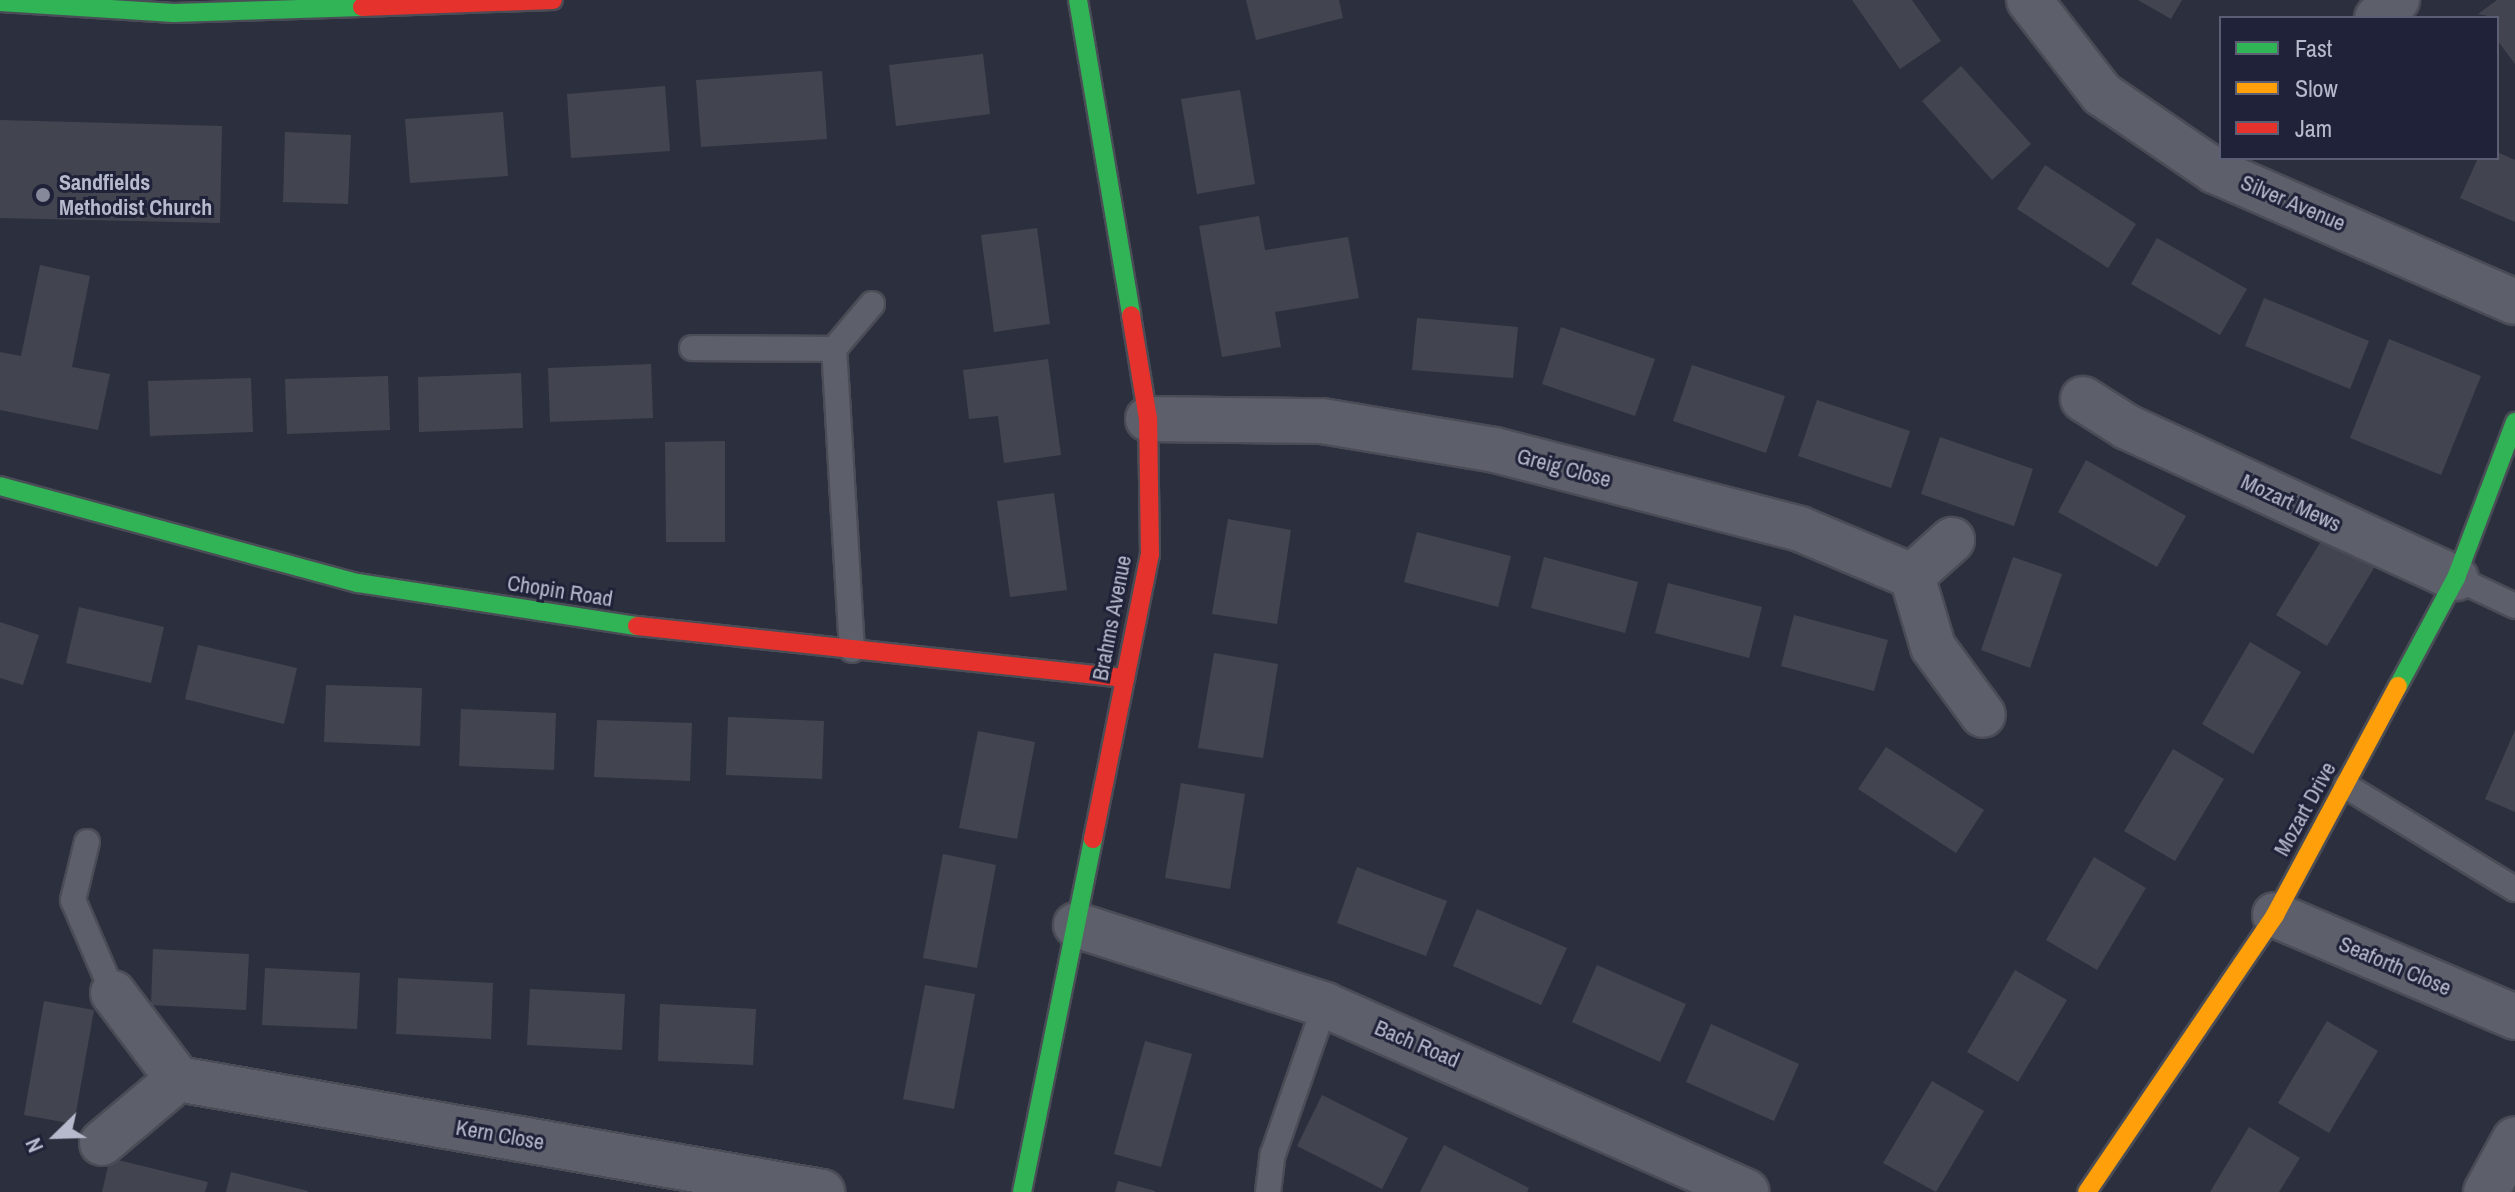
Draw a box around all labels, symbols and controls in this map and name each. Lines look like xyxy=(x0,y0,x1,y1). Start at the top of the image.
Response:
legend xyxy=(2219,16,2499,160)
text: Fast xyxy=(2295,32,2332,64)
text: Slow xyxy=(2295,72,2338,104)
text: Jam xyxy=(2295,112,2332,144)
place label: Sandfields Methodist Church xyxy=(59,169,212,220)
street label: Silver Avenue xyxy=(2236,169,2350,237)
marker: Sandfields Methodist Church xyxy=(34,186,52,204)
street label: Greig Close xyxy=(1514,443,1614,493)
street label: Mozart Mews xyxy=(2237,468,2345,538)
street label: Brahms Avenue xyxy=(1087,553,1137,683)
street label: Chopin Road xyxy=(505,570,615,612)
street label: Mozart Drive xyxy=(2268,757,2342,861)
street label: Seaforth Close xyxy=(2335,931,2455,1001)
street label: Bach Road xyxy=(1371,1014,1463,1074)
north arrow xyxy=(16,1096,96,1176)
street label: Kern Close xyxy=(454,1114,546,1156)
text: N xyxy=(18,1134,50,1157)

